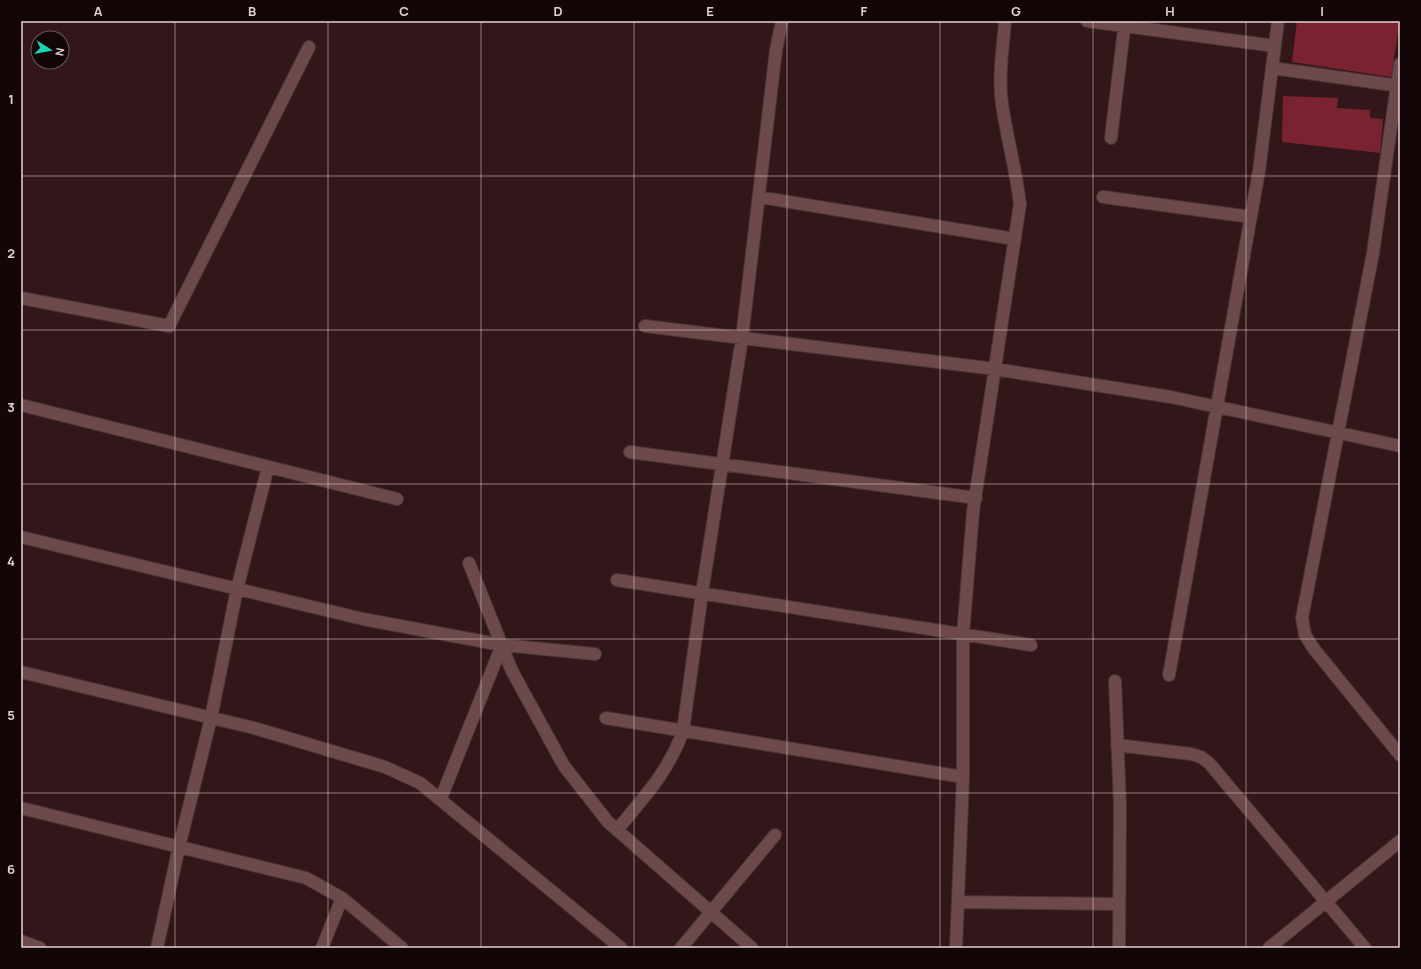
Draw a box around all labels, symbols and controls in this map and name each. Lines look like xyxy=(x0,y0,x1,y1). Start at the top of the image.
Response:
text: A xyxy=(94,2,103,20)
text: B xyxy=(248,2,256,20)
text: C xyxy=(399,2,409,20)
text: D xyxy=(553,2,563,20)
text: E xyxy=(706,2,714,20)
text: F xyxy=(861,2,868,20)
text: G xyxy=(1011,2,1021,20)
text: H xyxy=(1165,2,1175,20)
text: I xyxy=(1320,2,1324,20)
north arrow xyxy=(30,30,70,70)
text: N xyxy=(52,47,68,57)
text: 1 xyxy=(8,90,14,108)
text: 2 xyxy=(7,244,15,262)
text: 3 xyxy=(7,398,15,416)
text: 4 xyxy=(7,552,15,570)
text: 5 xyxy=(7,706,15,724)
text: 6 xyxy=(7,860,15,878)

